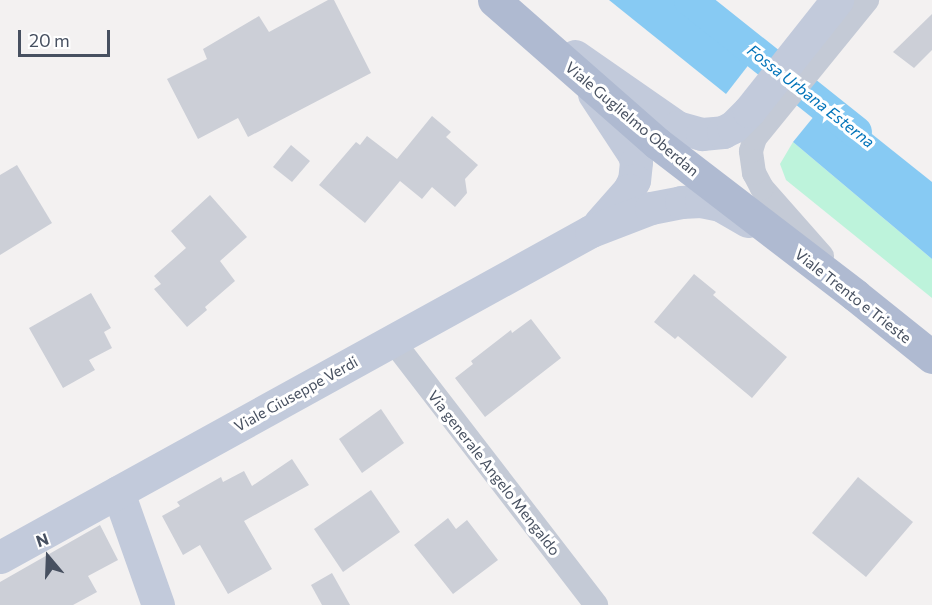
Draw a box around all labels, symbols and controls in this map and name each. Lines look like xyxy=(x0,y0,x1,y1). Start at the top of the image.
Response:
scale bar xyxy=(21,18,112,56)
text: 20 m xyxy=(29,29,70,51)
water label: Fossa Urbana Esterna xyxy=(744,40,878,152)
street label: Viale Guglielmo Oberdan xyxy=(562,58,702,180)
street label: Viale Trento e Trieste xyxy=(791,245,915,347)
street label: Viale Giuseppe Verdi xyxy=(231,353,361,435)
street label: Via generale Angelo Mengaldo xyxy=(424,387,564,559)
north arrow xyxy=(18,527,78,587)
text: N xyxy=(33,529,51,550)

